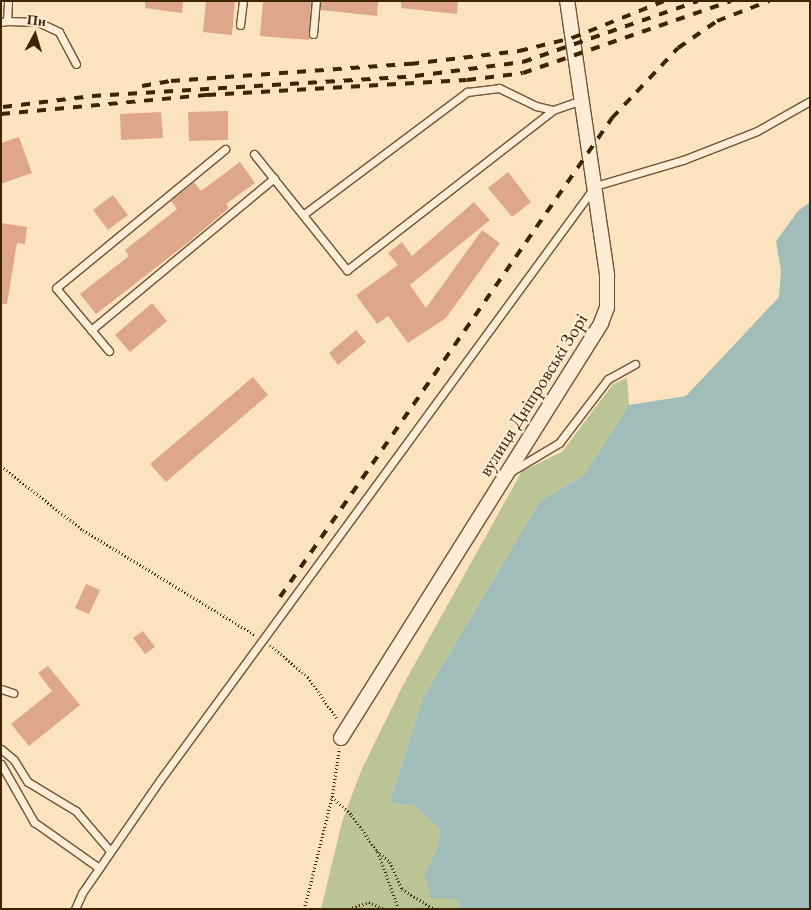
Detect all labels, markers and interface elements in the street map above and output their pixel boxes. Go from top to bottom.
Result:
north arrow [10,10,60,60]
text: Пн [26,10,47,30]
street label: вулиця Дніпровські Зорі [474,309,592,481]

